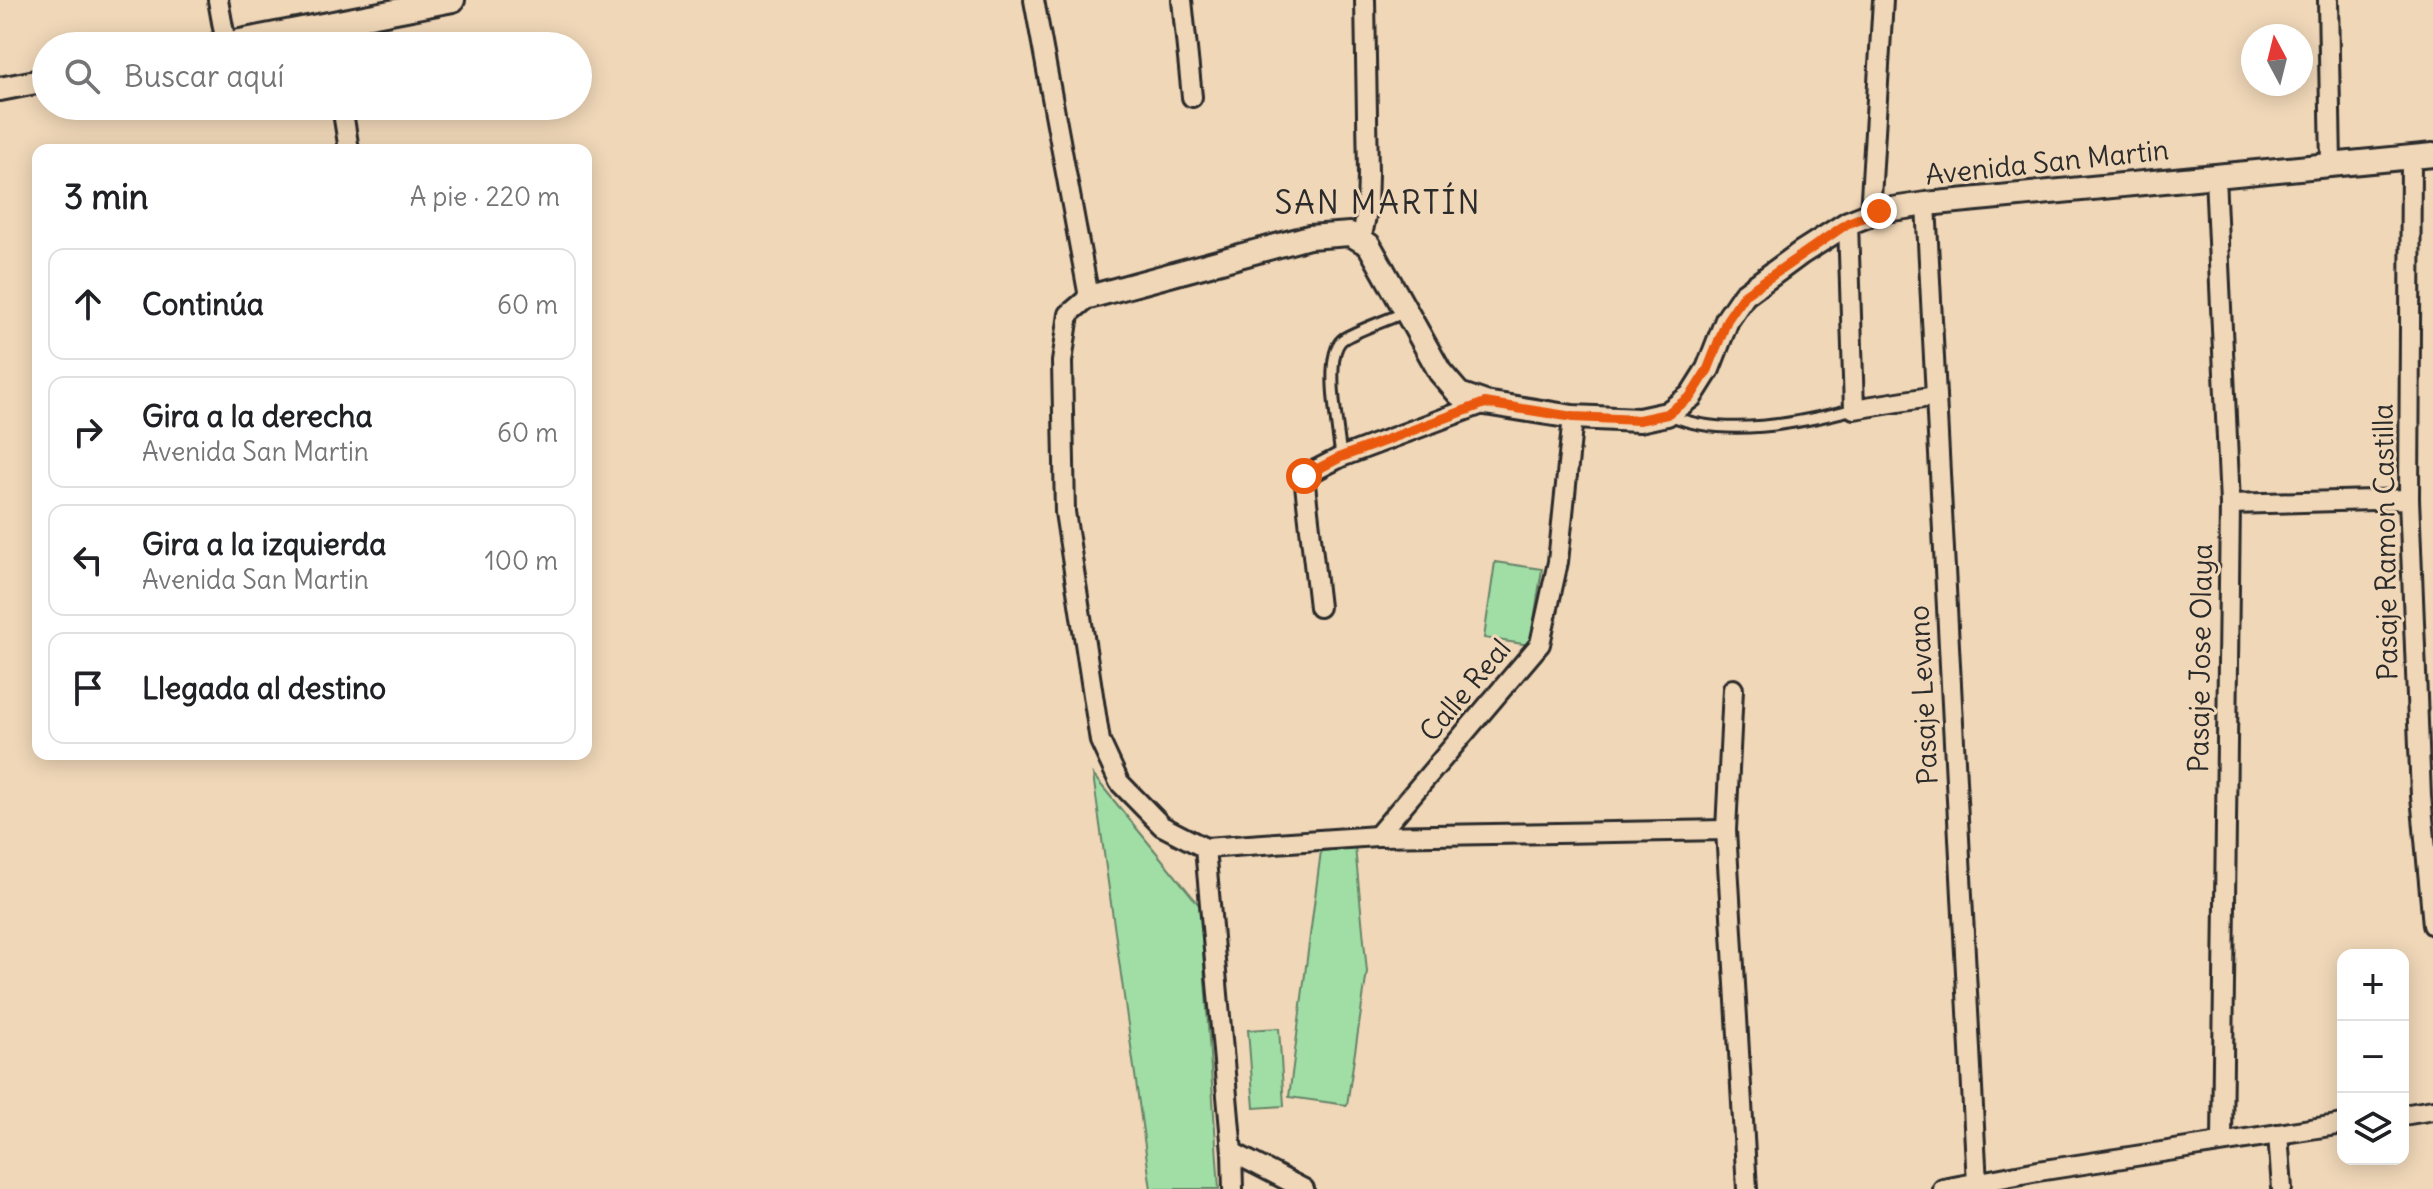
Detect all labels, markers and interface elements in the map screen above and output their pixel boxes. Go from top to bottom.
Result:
north arrow [2241,24,2313,96]
search box [32,32,592,120]
icon: search [60,54,104,98]
text: Buscar aquí [124,57,284,95]
street label: Avenida San Martin [1924,131,2170,193]
text: 3 min [64,175,149,218]
text: A pie · 220 m [410,180,560,213]
district label: SAN MARTÍN [1274,182,1482,223]
route end [1861,193,1897,229]
icon: ahead [66,282,110,326]
text: Continúa [142,285,264,323]
text: 60 m [497,288,558,321]
text: Gira a la derecha [142,397,373,435]
street label: Pasaje Ramon Castilla [2365,403,2405,681]
icon: right [66,410,110,454]
text: 60 m [497,416,558,449]
text: Avenida San Martin [142,435,369,468]
route start [1286,458,1322,494]
text: Gira a la izquierda [142,525,386,563]
icon: left [66,538,110,582]
street label: Pasaje Jose Olaya [2180,543,2220,773]
text: 100 m [484,544,558,577]
text: Avenida San Martin [142,563,369,596]
street label: Pasaje Levano [1900,604,1946,786]
street label: Calle Real [1412,631,1518,749]
icon: arrive [66,666,110,710]
text: Llegada al destino [142,669,386,707]
map controls [2337,949,2409,1165]
button: + [2337,949,2409,1021]
button: − [2337,1021,2409,1093]
button: layers [2337,1093,2409,1165]

